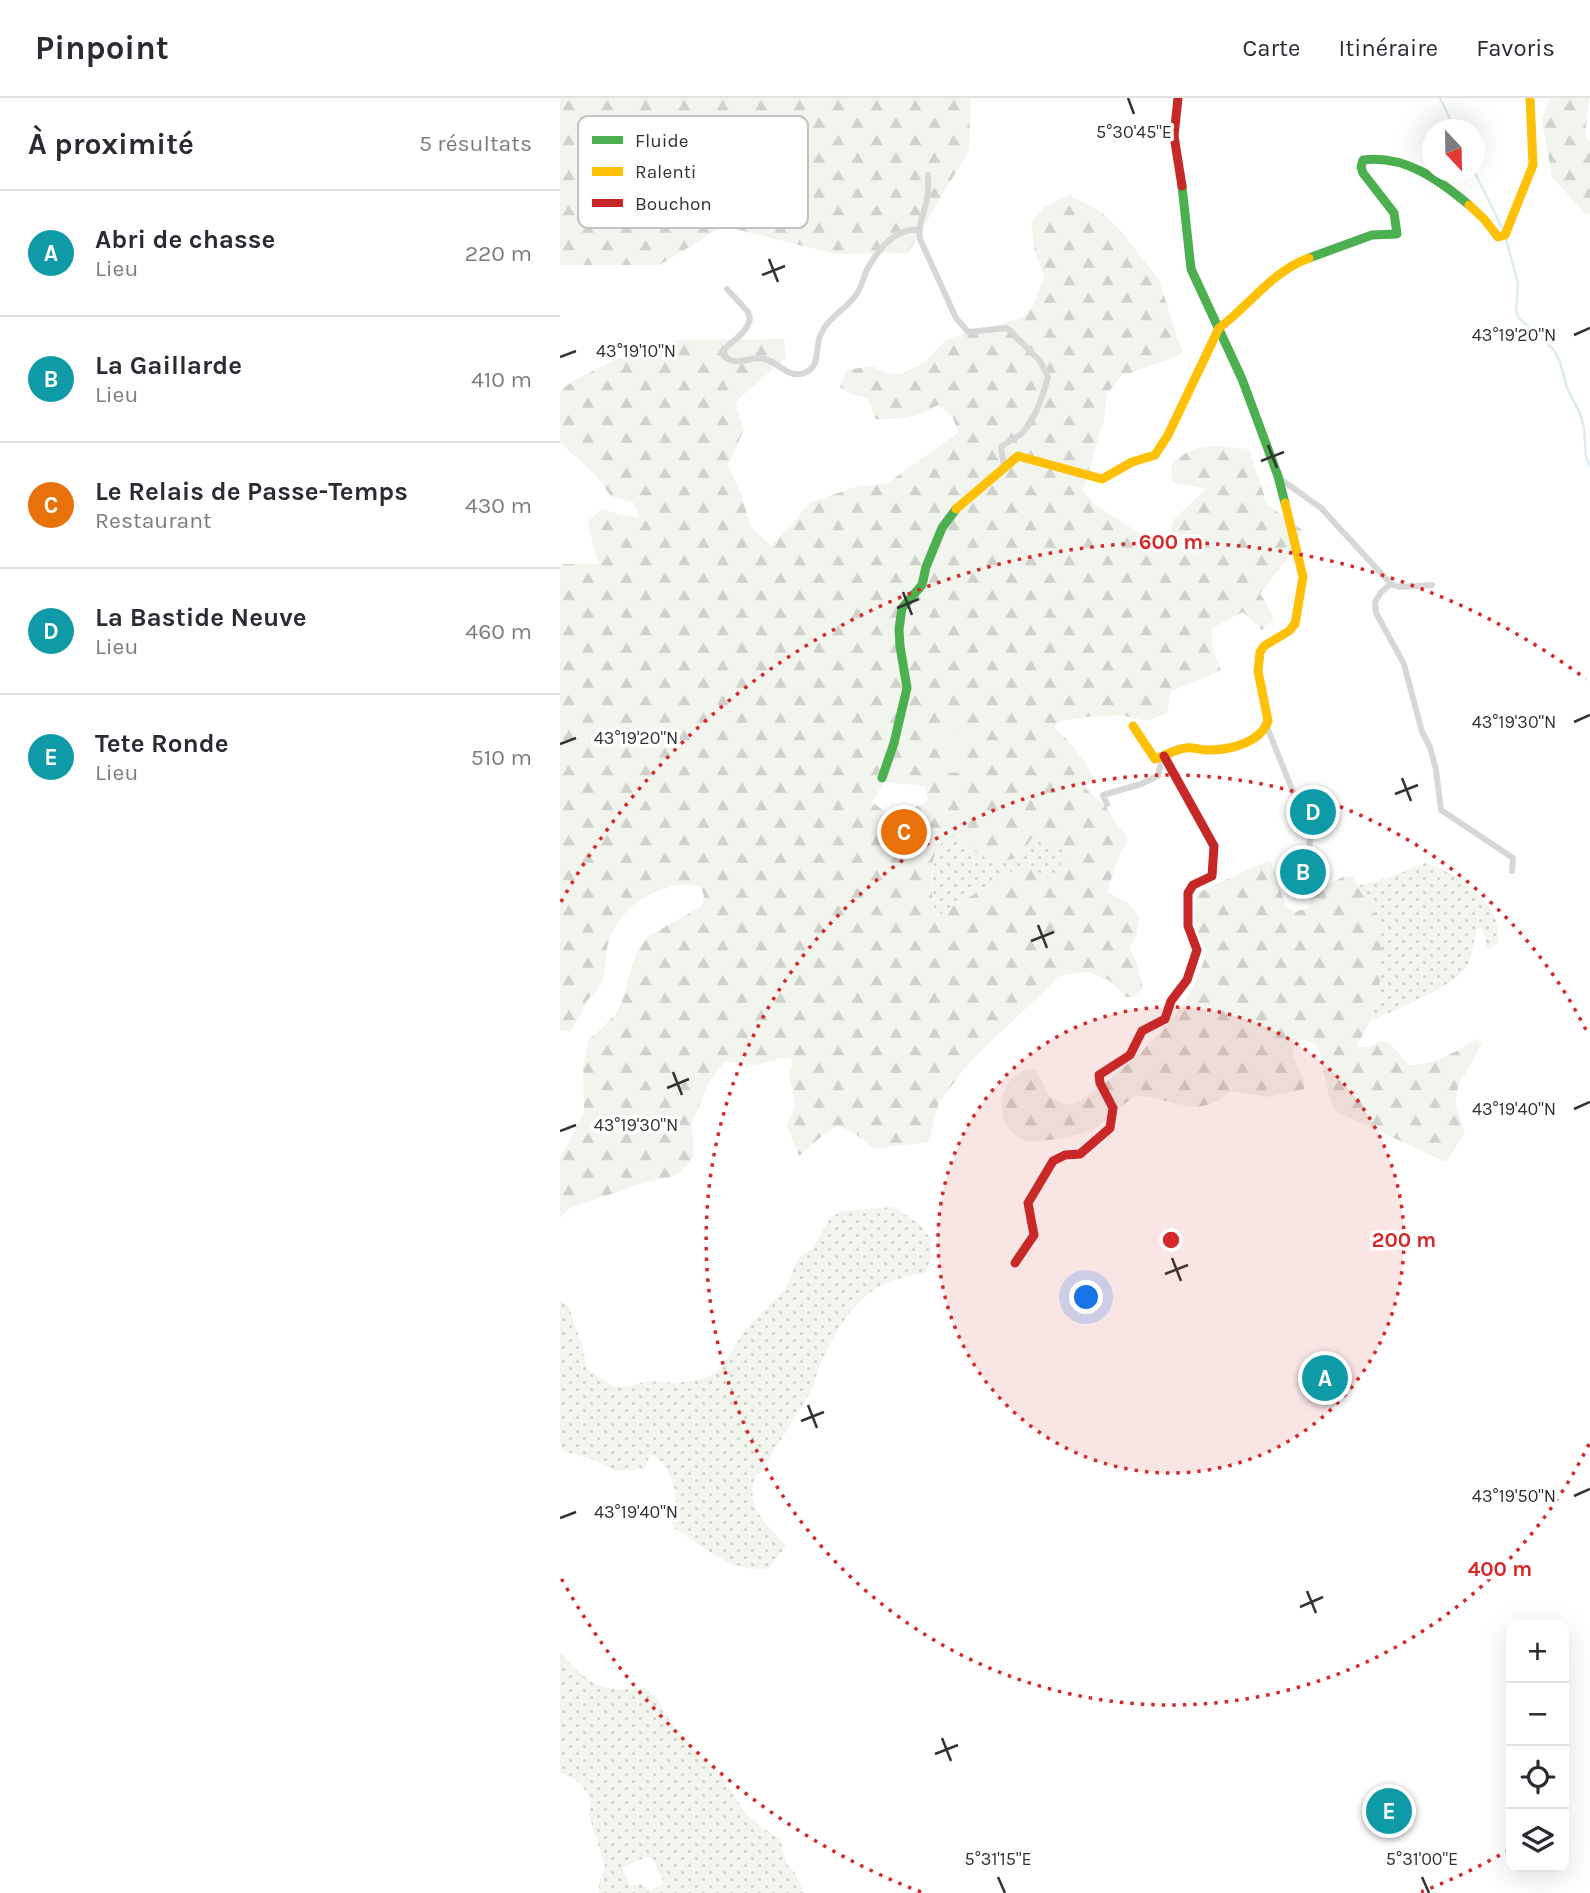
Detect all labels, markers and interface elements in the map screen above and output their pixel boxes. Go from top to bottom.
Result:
text: Pinpoint [35,29,169,67]
text: Carte [1242,34,1300,62]
text: Itinéraire [1338,34,1438,62]
text: Favoris [1476,34,1555,62]
legend [578,116,808,228]
north arrow [1422,119,1485,182]
text: 5°30'45"E [1096,121,1172,143]
text: À proximité [28,126,194,162]
text: 5 résultats [419,130,532,157]
text: Fluide [635,130,688,152]
text: Ralenti [635,161,696,183]
text: Bouchon [635,193,712,215]
text: Abri de chasse [95,224,275,255]
text: A [44,240,58,267]
text: 220 m [465,240,532,267]
text: Lieu [95,255,138,282]
text: 43°19'20"N [1472,324,1556,346]
text: 43°19'10"N [596,340,676,362]
text: La Gaillarde [95,350,242,381]
text: B [44,366,58,393]
text: 410 m [471,366,532,393]
text: Lieu [95,381,138,408]
text: Le Relais de Passe-Temps [95,476,408,507]
text: C [44,492,58,519]
text: 430 m [465,492,532,519]
text: Restaurant [95,507,212,534]
text: 600 m [1139,530,1203,554]
text: La Bastide Neuve [95,602,307,633]
text: D [43,618,59,645]
text: 460 m [465,618,532,645]
text: Lieu [95,633,138,660]
text: 43°19'30"N [1472,711,1556,733]
text: 43°19'20"N [594,727,678,749]
text: Tete Ronde [95,728,228,759]
text: E [44,744,58,771]
text: 510 m [471,744,532,771]
text: Lieu [95,759,138,786]
pin: D [1290,786,1336,838]
pin: C [881,806,927,858]
pin: B [1280,846,1326,898]
text: 43°19'40"N [1472,1098,1556,1120]
text: 43°19'30"N [594,1114,678,1136]
centre of rings [1159,1228,1183,1252]
text: 200 m [1372,1228,1436,1252]
your location [1069,1280,1103,1314]
pin: A [1302,1352,1348,1404]
text: 43°19'50"N [1472,1485,1556,1507]
text: 43°19'40"N [594,1501,678,1523]
text: 400 m [1468,1557,1532,1581]
map controls [1506,1620,1569,1872]
button: + [1506,1620,1569,1683]
button: − [1506,1683,1569,1746]
button: locate [1506,1746,1569,1809]
pin: E [1366,1785,1412,1837]
button: layers [1506,1809,1569,1872]
text: 5°31'15"E [964,1848,1032,1870]
text: 5°31'00"E [1386,1848,1458,1870]

